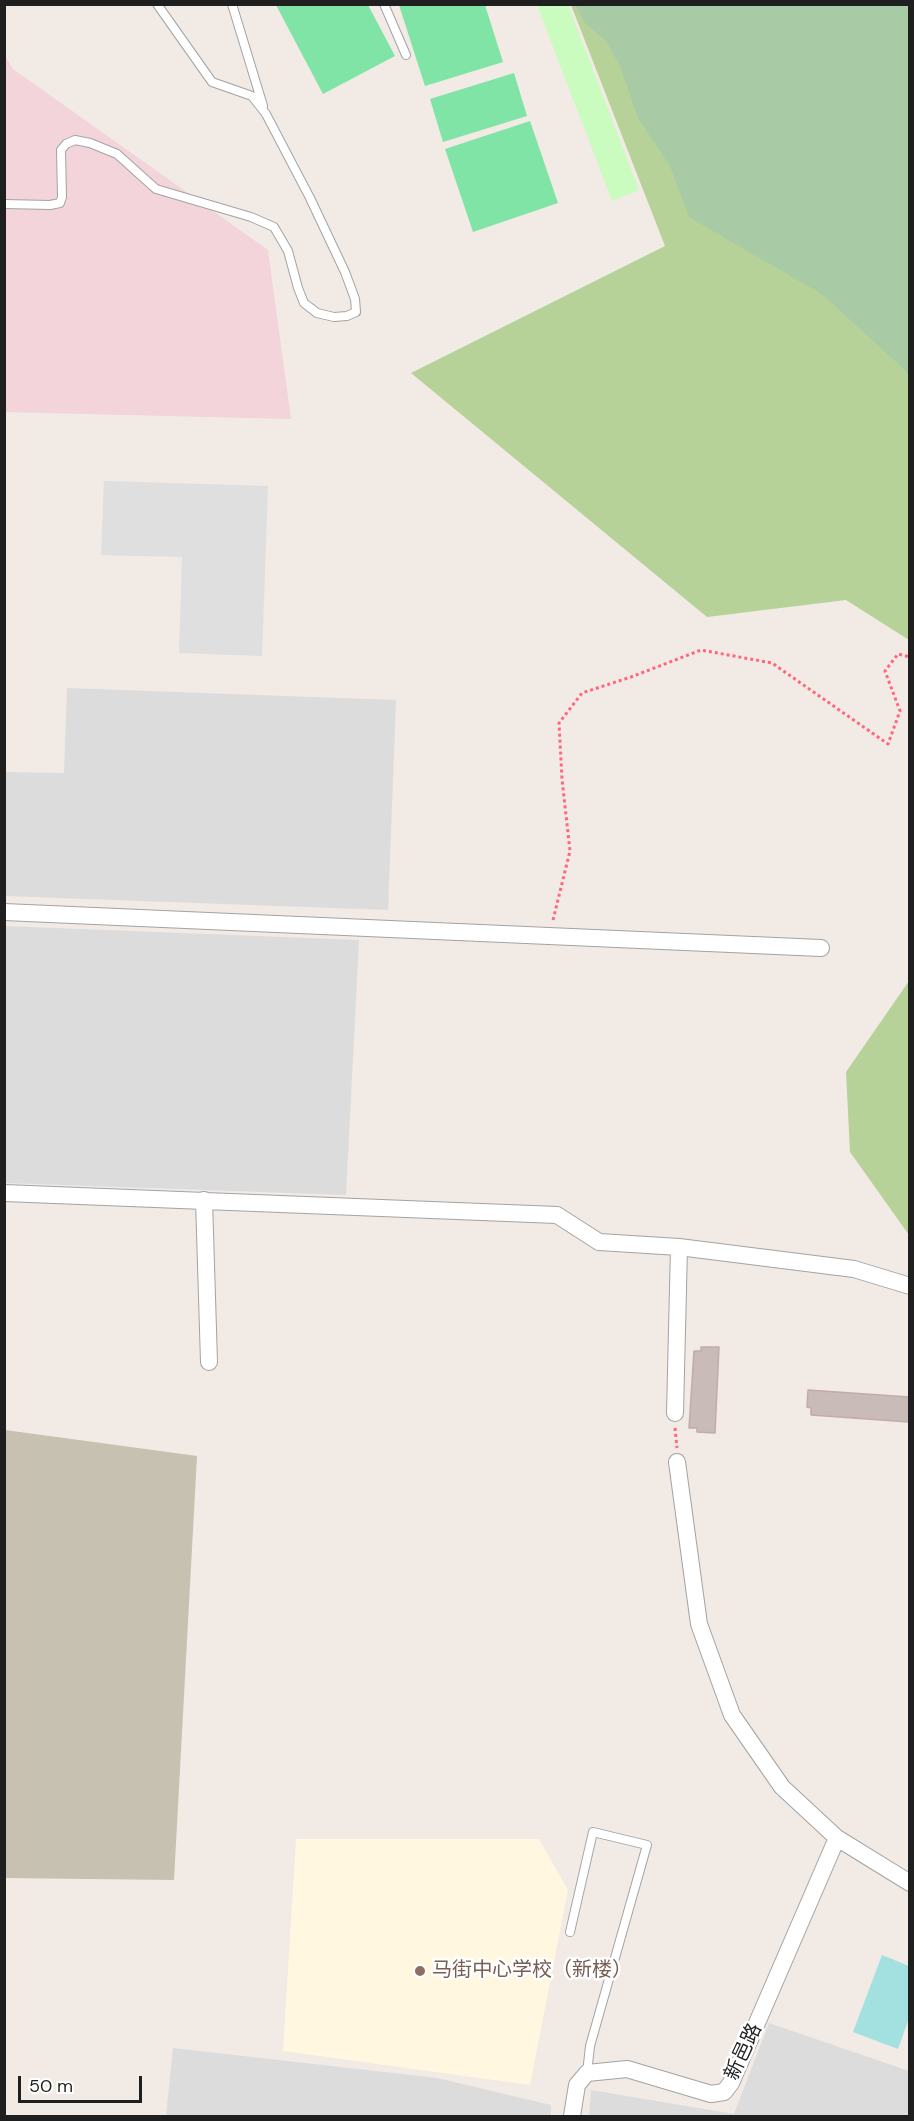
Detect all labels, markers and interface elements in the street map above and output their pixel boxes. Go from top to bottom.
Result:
place label: 马街中心学校（新楼） [432,1959,632,1983]
marker: 马街中心学校（新楼） [413,1964,427,1978]
street label: 新邑路 [720,2020,768,2084]
scale bar [21,2064,146,2102]
text: 50 m [29,2074,73,2098]

